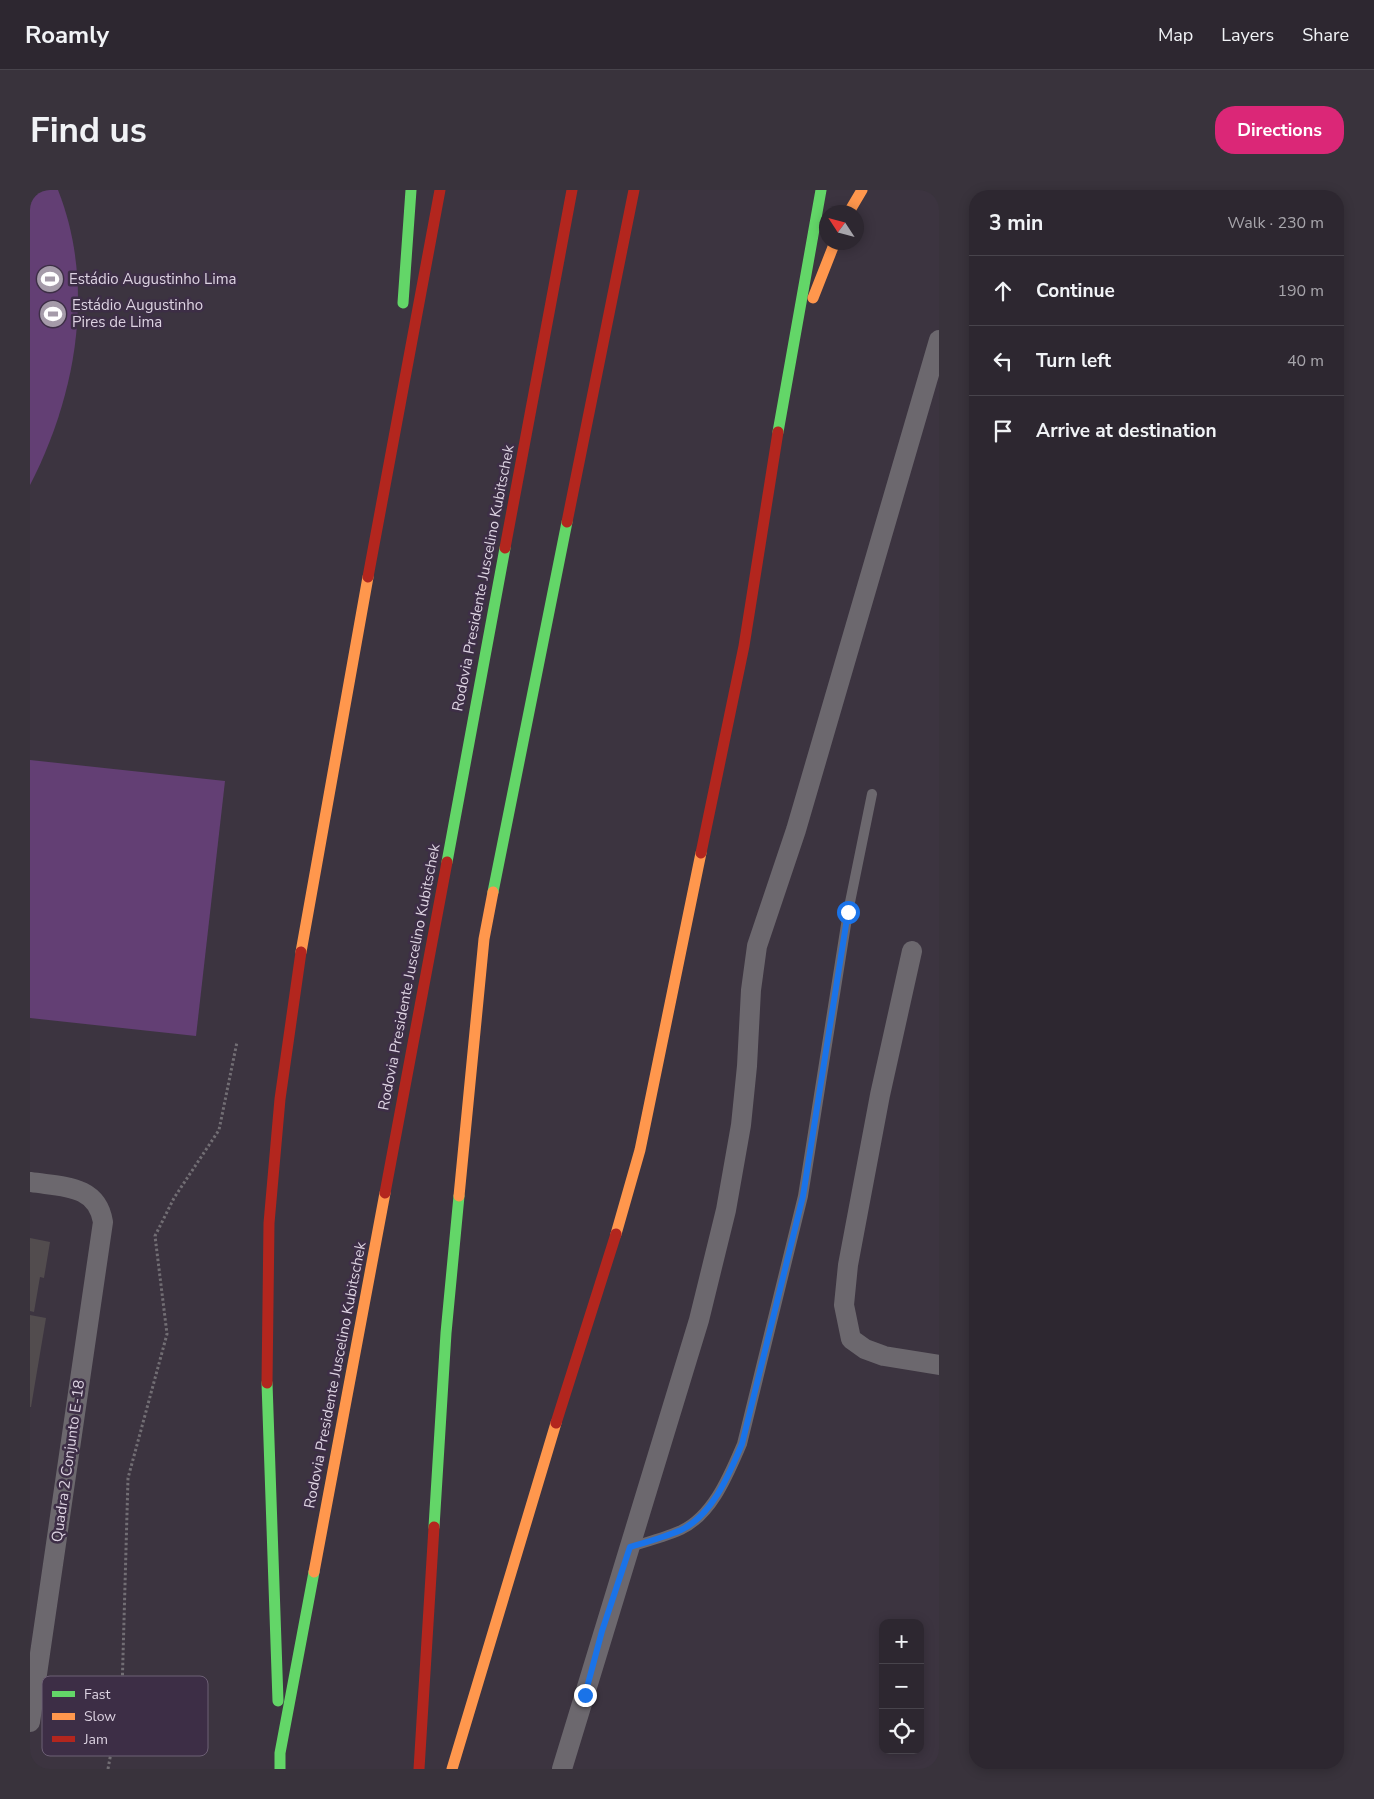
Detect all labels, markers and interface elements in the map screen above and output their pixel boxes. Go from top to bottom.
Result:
text: Roamly [25,19,109,51]
text: Map [1158,23,1193,47]
text: Layers [1221,23,1274,47]
text: Share [1302,23,1349,47]
button: Directions [1215,106,1344,154]
text: Find us [30,107,147,154]
north arrow [819,205,864,250]
text: 3 min [989,209,1043,237]
text: Walk · 230 m [1228,212,1324,234]
sports icon: Estádio Augustinho Lima [35,264,65,294]
place label: Estádio Augustinho Lima [69,269,236,289]
icon: ahead [989,277,1017,305]
text: Continue [1036,278,1115,304]
text: 190 m [1277,280,1324,302]
place label: Estádio Augustinho Pires de Lima [72,295,203,332]
sports icon: Estádio Augustinho Pires de Lima [38,299,68,329]
icon: left [989,347,1017,375]
text: Turn left [1036,348,1111,374]
text: 40 m [1287,350,1324,372]
icon: arrive [989,417,1017,445]
text: Arrive at destination [1036,418,1217,444]
street label: Rodovia Presidente Juscelino Kubitschek [447,443,519,713]
street label: Rodovia Presidente Juscelino Kubitschek [373,842,445,1112]
route start [837,901,860,924]
street label: Rodovia Presidente Juscelino Kubitschek [299,1240,371,1510]
street label: Quadra 2 Conjunto E-18 [47,1378,89,1544]
map controls [879,1619,924,1754]
button: + [879,1619,924,1664]
button: − [879,1664,924,1709]
legend [42,1676,208,1756]
route end [574,1684,597,1707]
text: Fast [84,1685,110,1704]
text: Slow [84,1707,116,1726]
button: locate [879,1709,924,1754]
text: Jam [83,1730,108,1749]

